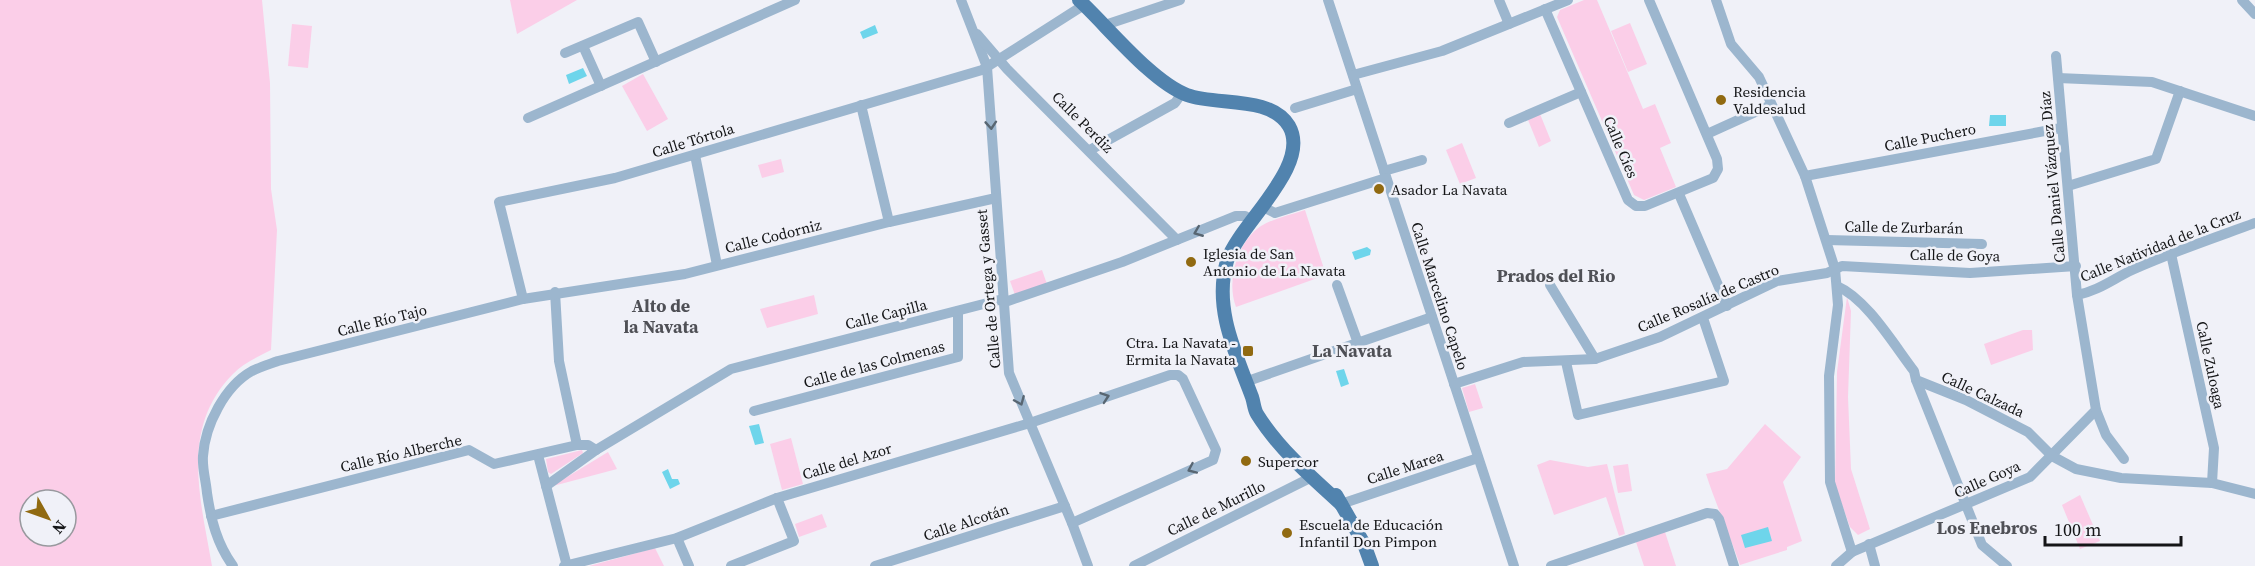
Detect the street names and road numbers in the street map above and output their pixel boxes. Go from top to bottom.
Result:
street label: Calle Perdiz [1048,87,1119,158]
street label: Calle Daniel Vázquez Díaz [2034,90,2070,264]
street label: Calle Cíes [1599,113,1643,181]
street label: Calle Tórtola [649,117,737,162]
street label: Calle Puchero [1882,118,1978,156]
street label: Calle Natividad de la Cruz [2077,203,2243,287]
street label: Calle de Ortega y Gasset [971,208,1005,370]
street label: Calle Codorniz [723,214,823,258]
street label: Calle de Zurbarán [1844,215,1964,239]
street label: Calle Marcelino Capelo [1406,219,1474,373]
street label: Calle de Goya [1910,244,2001,266]
street label: Calle Rosalía de Castro [1634,259,1782,337]
street label: Calle Capilla [843,294,929,334]
street label: Calle Río Tajo [335,299,429,341]
street label: Calle Zuloaga [2191,319,2231,411]
street label: Calle de las Colmenas [801,335,947,393]
street label: Calle Calzada [1938,366,2028,423]
street label: Calle Río Alberche [338,429,464,477]
street label: Calle del Azor [800,437,895,485]
street label: Calle Marea [1364,445,1446,489]
street label: Calle Goya [1950,455,2024,503]
street label: Calle de Murillo [1163,475,1269,541]
street label: Calle Alcotán [921,498,1011,546]

